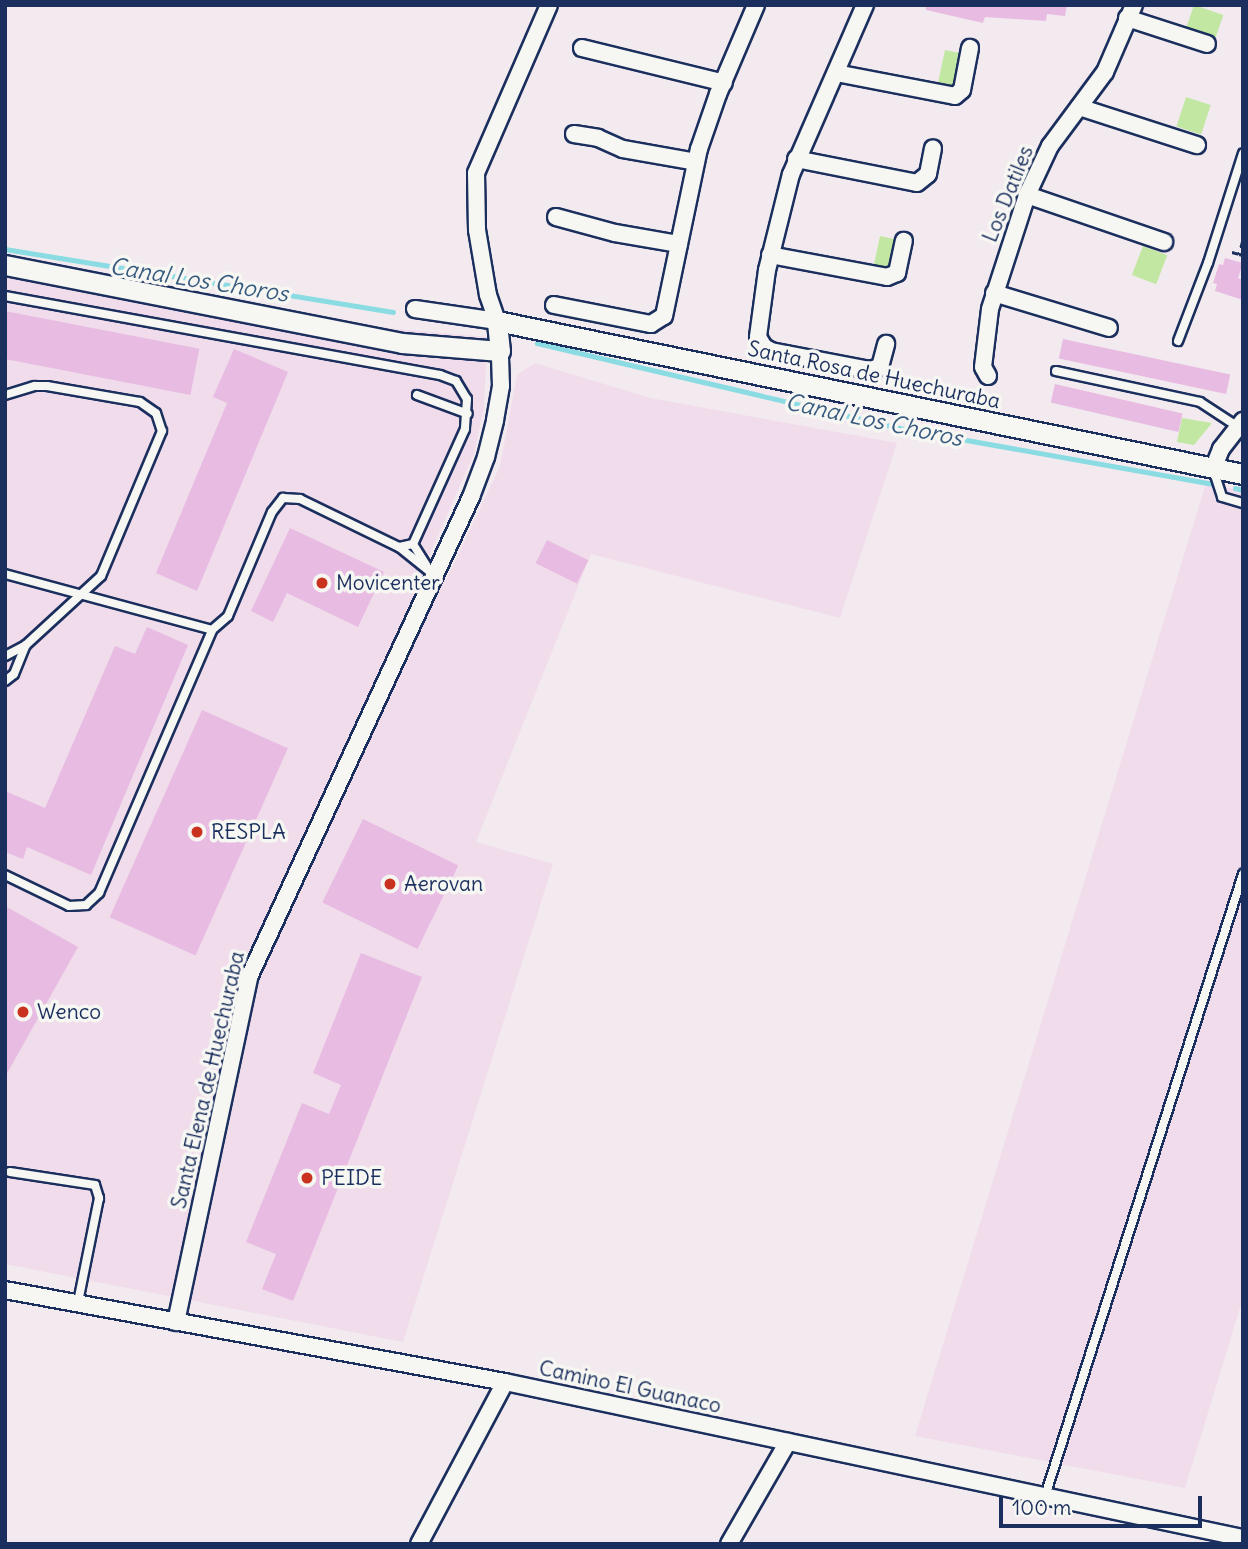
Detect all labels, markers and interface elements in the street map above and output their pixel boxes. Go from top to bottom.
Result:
street label: Los Datiles [977,142,1039,246]
water label: Canal Los Choros [108,252,290,308]
street label: Santa Rosa de Huechuraba [746,336,1002,414]
water label: Canal Los Choros [783,388,965,452]
place label: Movicenter [336,570,440,596]
marker: Movicenter [314,575,330,591]
place label: RESPLA [211,819,286,845]
marker: RESPLA [189,824,205,840]
place label: Aerovan [404,871,483,897]
marker: Aerovan [382,876,398,892]
street label: Santa Elena de Huechuraba [166,949,250,1211]
place label: Wenco [37,999,101,1025]
marker: Wenco [15,1004,31,1020]
place label: PEIDE [321,1165,382,1191]
marker: PEIDE [299,1170,315,1186]
street label: Camino El Guanaco [537,1355,723,1419]
scale bar [1003,1482,1206,1526]
text: 100 m [1012,1494,1071,1521]

